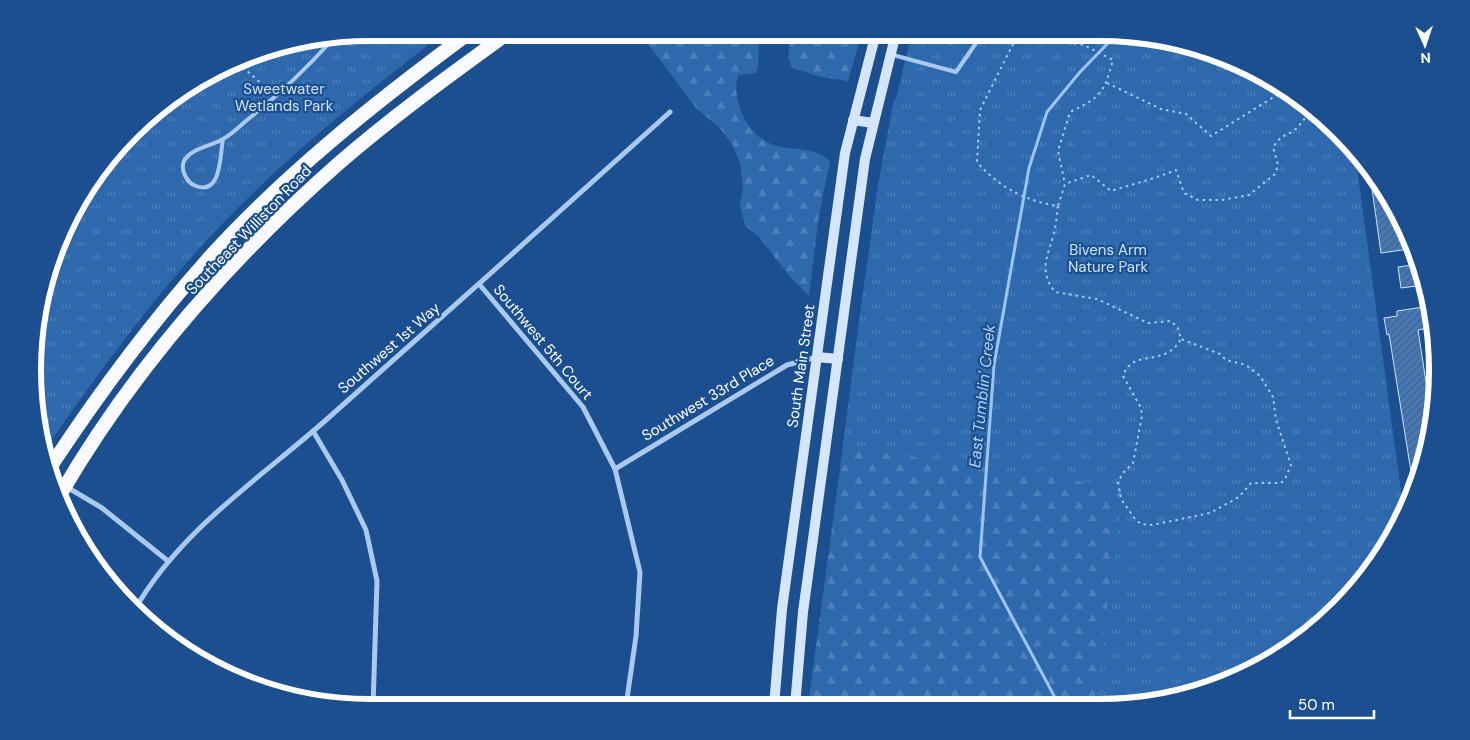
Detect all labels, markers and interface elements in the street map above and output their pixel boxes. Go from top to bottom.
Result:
north arrow [1400,20,1450,70]
text: N [1420,49,1431,67]
park label: Sweetwater Wetlands Park [235,79,334,116]
street label: Southeast Williston Road [182,161,316,299]
park label: Bivens Arm Nature Park [1068,240,1149,277]
street label: Southwest 5th Court [489,280,597,404]
street label: Southwest 1st Way [334,298,445,398]
street label: South Main Street [782,303,820,429]
water label: East Tumblin' Creek [964,322,1000,469]
street label: Southwest 33rd Place [638,351,778,445]
scale bar [1290,688,1374,720]
text: 50 m [1298,695,1335,715]

